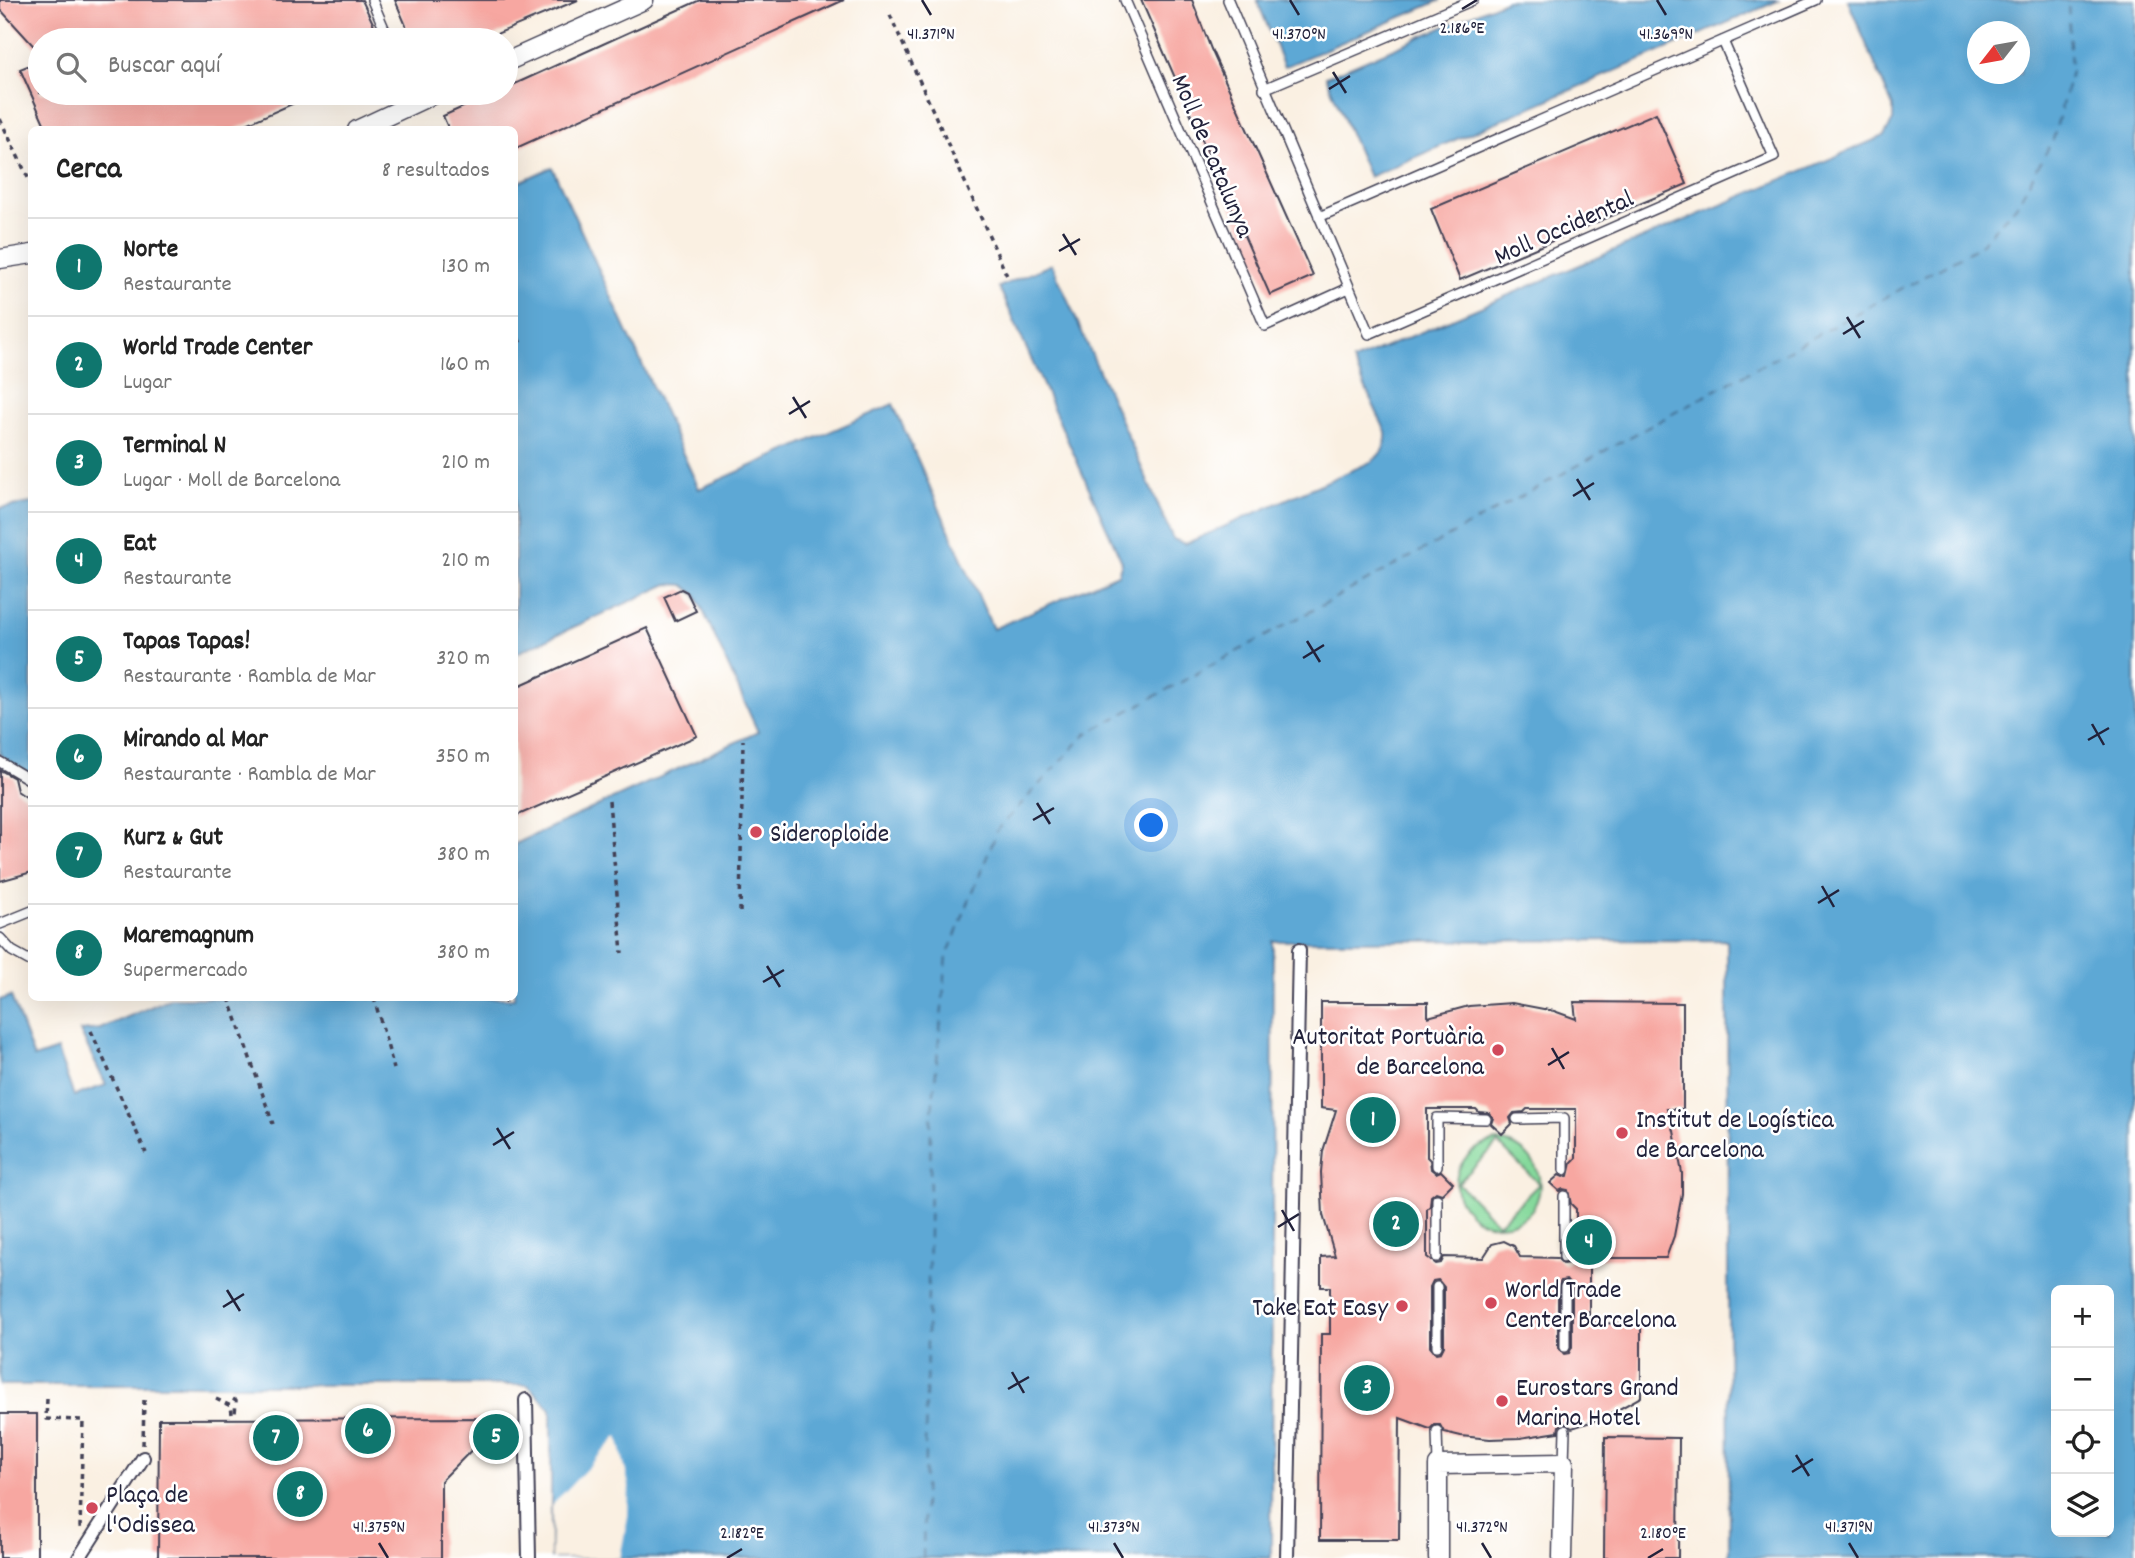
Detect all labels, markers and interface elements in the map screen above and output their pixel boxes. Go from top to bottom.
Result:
text: 2.186°E [1440,17,1484,42]
north arrow [1967,21,2030,84]
text: 41.371°N [907,23,955,48]
text: 41.370°N [1272,23,1326,48]
text: 41.369°N [1639,23,1693,48]
search box [28,28,518,105]
icon: search [52,48,90,86]
text: Buscar aquí [108,48,220,85]
street label: Moll de Catalunya [1160,69,1262,244]
text: Cerca [56,150,121,193]
text: 8 resultados [382,155,490,188]
street label: Moll Occidental [1489,182,1640,276]
text: Norte [123,232,178,269]
text: 1 [76,251,82,284]
text: 130 m [441,251,490,284]
text: Restaurante [123,269,232,302]
text: World Trade Center [123,330,312,367]
text: 2 [74,349,84,382]
text: 160 m [440,349,490,382]
text: Lugar [123,367,172,400]
text: Terminal N [123,428,226,465]
text: 3 [74,447,84,480]
text: 210 m [441,447,490,480]
text: Lugar · Moll de Barcelona [123,465,340,498]
text: Eat [123,526,157,563]
text: 4 [74,545,84,578]
text: 210 m [441,545,490,578]
text: Restaurante [123,563,232,596]
text: Tapas Tapas! [123,624,250,661]
text: 5 [74,643,84,676]
text: 320 m [436,643,490,676]
text: Restaurante · Rambla de Mar [123,661,376,694]
text: Mirando al Mar [123,722,268,759]
text: 6 [73,741,85,774]
text: 350 m [436,741,490,774]
text: Restaurante · Rambla de Mar [123,759,376,792]
your location [1134,808,1168,842]
place label: Sideroploide [770,817,889,854]
text: Kurz & Gut [123,820,223,857]
marker: Sideroploide [748,824,764,840]
text: 7 [75,839,83,872]
text: 380 m [437,839,490,872]
text: Restaurante [123,857,232,890]
text: Maremagnum [123,918,254,955]
text: 8 [74,937,84,970]
text: 380 m [437,937,490,970]
text: Supermercado [123,955,248,988]
place label: Autoritat Portuària de Barcelona [1292,1020,1485,1087]
marker: Autoritat Portuària de Barcelona [1490,1042,1506,1058]
pin: 1 [1350,1094,1396,1146]
place label: Institut de Logística de Barcelona [1636,1103,1834,1170]
marker: Institut de Logística de Barcelona [1614,1125,1630,1141]
pin: 2 [1373,1198,1419,1250]
pin: 4 [1566,1216,1612,1268]
place label: World Trade Center Barcelona [1505,1273,1677,1340]
map controls [2051,1285,2114,1537]
button: + [2051,1285,2114,1348]
place label: Take Eat Easy [1252,1291,1388,1328]
marker: World Trade Center Barcelona [1483,1295,1499,1311]
marker: Take Eat Easy [1394,1298,1410,1314]
button: − [2051,1348,2114,1411]
pin: 3 [1344,1362,1390,1414]
place label: Eurostars Grand Marina Hotel [1516,1371,1679,1438]
marker: Eurostars Grand Marina Hotel [1494,1393,1510,1409]
pin: 6 [345,1405,391,1457]
pin: 5 [473,1411,519,1463]
button: locate [2051,1411,2114,1474]
pin: 7 [253,1412,299,1464]
pin: 8 [277,1468,323,1520]
button: layers [2051,1474,2114,1537]
place label: Plaça de l'Odissea [106,1478,196,1545]
marker: Plaça de l'Odissea [84,1500,100,1516]
text: 41.375°N [353,1516,405,1541]
text: 41.373°N [1088,1516,1140,1541]
text: 41.372°N [1456,1516,1508,1541]
text: 41.371°N [1825,1516,1873,1541]
text: 2.182°E [720,1522,764,1547]
text: 2.180°E [1640,1522,1686,1547]

